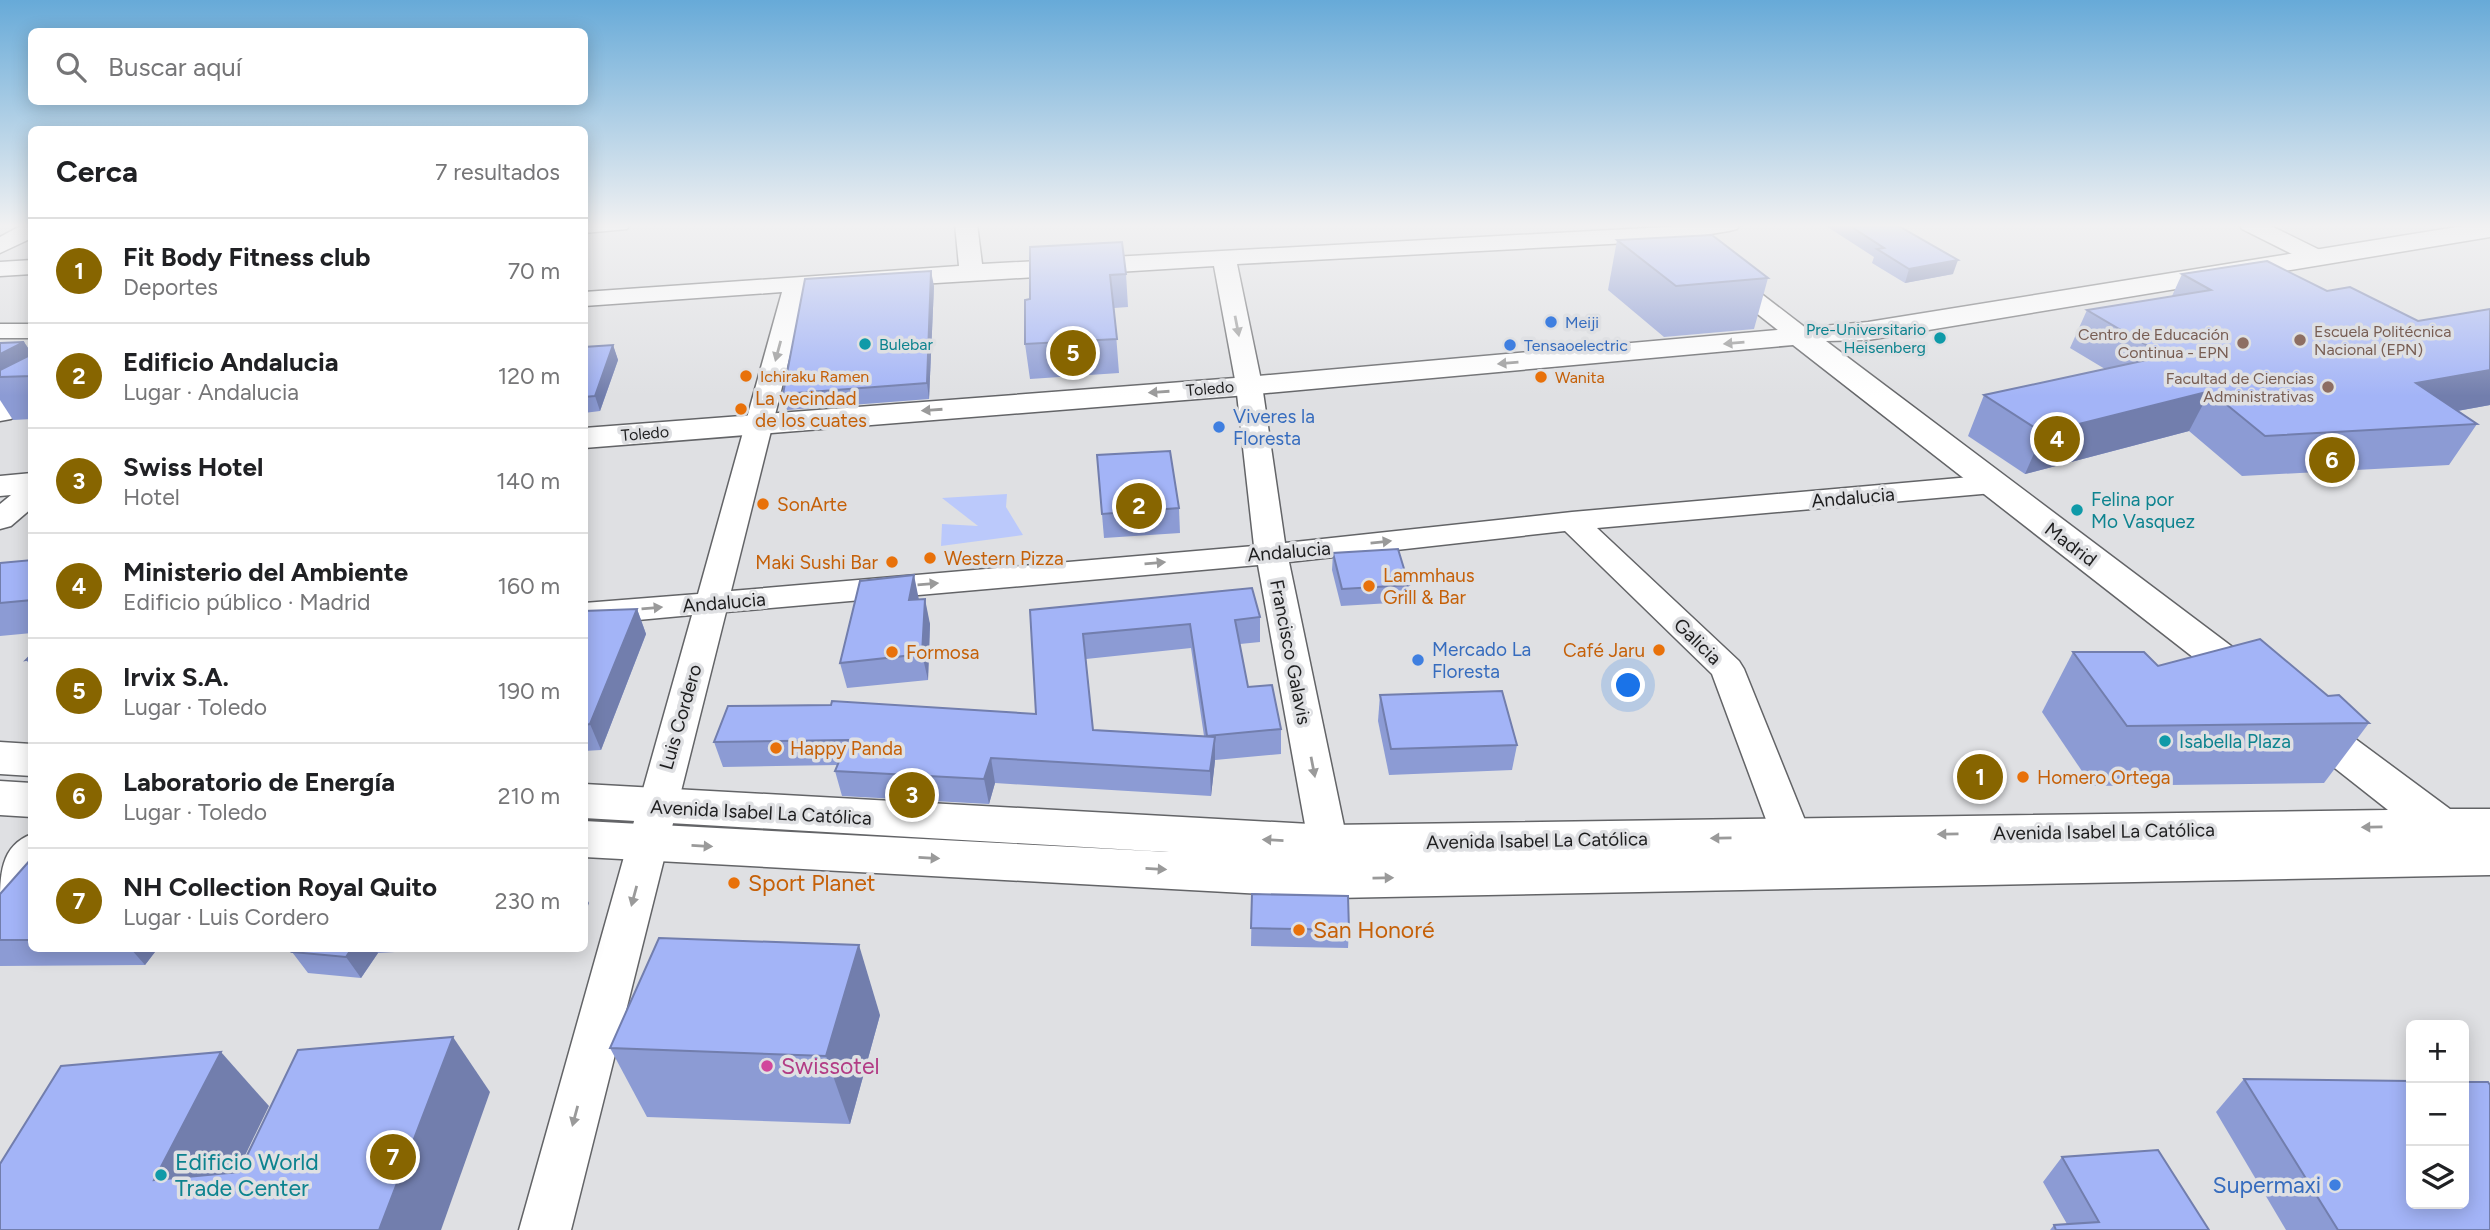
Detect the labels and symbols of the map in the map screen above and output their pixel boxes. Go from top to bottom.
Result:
place label: Meiji [1565,313,1599,332]
marker: Meiji [1543,314,1559,330]
one-way arrow [1232,315,1243,337]
place label: Pre-Universitario Heisenberg [1806,320,1926,357]
place label: Escuela Politécnica Nacional (EPN) [2314,322,2451,359]
place label: Centro de Educación Continua - EPN [2078,325,2229,362]
pin: 5 [1050,327,1096,379]
marker: Pre-Universitario Heisenberg [1932,330,1948,346]
marker: Escuela Politécnica Nacional (EPN) [2292,332,2308,348]
place label: Bulebar [879,335,933,354]
marker: Centro de Educación Continua - EPN [2235,335,2251,351]
marker: Bulebar [857,336,873,352]
place label: Tensaoelectric [1524,336,1628,355]
marker: Tensaoelectric [1502,337,1518,353]
one-way arrow [1723,338,1745,349]
one-way arrow [772,340,783,362]
one-way arrow [1497,357,1519,368]
place label: Ichiraku Ramen [760,367,869,386]
marker: Ichiraku Ramen [738,368,754,384]
place label: Wanita [1555,368,1605,387]
marker: Wanita [1533,369,1549,385]
place label: Facultad de Ciencias Administrativas [2166,369,2314,406]
street label: Toledo [1185,377,1235,400]
marker: Facultad de Ciencias Administrativas [2320,379,2336,395]
place label: La vecindad de los cuates [755,387,867,432]
one-way arrow [1148,387,1170,398]
marker: La vecindad de los cuates [733,401,749,417]
one-way arrow [921,405,943,416]
place label: Viveres la Floresta [1233,405,1315,450]
pin: 4 [2034,413,2080,465]
marker: Viveres la Floresta [1211,419,1227,435]
street label: Toledo [620,422,670,445]
pin: 6 [2309,434,2355,486]
pin: 2 [1116,480,1162,532]
street label: Andalucia [1810,482,1896,513]
place label: Felina por Mo Vasquez [2091,488,2195,533]
place label: SonArte [777,493,847,516]
marker: SonArte [755,496,771,512]
marker: Felina por Mo Vasquez [2069,502,2085,518]
street label: Madrid [2040,517,2101,571]
street label: Andalucia [1246,536,1332,567]
one-way arrow [1370,537,1392,548]
place label: Western Pizza [944,547,1064,570]
marker: Western Pizza [922,550,938,566]
place label: Maki Sushi Bar [755,551,879,574]
marker: Maki Sushi Bar [884,554,900,570]
one-way arrow [1144,557,1166,568]
place label: Lammhaus Grill & Bar [1383,564,1475,609]
one-way arrow [917,578,939,589]
street label: Francisco Galavis [1265,578,1316,727]
marker: Lammhaus Grill & Bar [1361,578,1377,594]
street label: Andalucia [681,587,767,618]
one-way arrow [642,602,664,613]
street label: Galicia [1669,613,1726,669]
place label: Mercado La Floresta [1432,638,1531,683]
place label: Café Jaru [1563,639,1645,662]
place label: Formosa [906,641,979,664]
marker: Café Jaru [1651,642,1667,658]
marker: Formosa [884,644,900,660]
marker: Mercado La Floresta [1410,652,1426,668]
street label: Luis Cordero [654,662,706,772]
your location [1611,668,1645,702]
place label: Isabella Plaza [2179,730,2291,753]
marker: Isabella Plaza [2157,733,2173,749]
place label: Happy Panda [790,737,903,760]
marker: Happy Panda [768,740,784,756]
pin: 1 [1957,751,2003,803]
one-way arrow [1308,756,1319,778]
place label: Homero Ortega [2037,766,2171,789]
pin: 3 [889,769,935,821]
marker: Homero Ortega [2015,769,2031,785]
street label: Avenida Isabel La Católica [650,795,872,830]
street label: Avenida Isabel La Católica [1993,818,2215,845]
one-way arrow [2360,821,2382,833]
street label: Avenida Isabel La Católica [1426,827,1648,854]
one-way arrow [1937,828,1959,840]
one-way arrow [1709,832,1731,843]
one-way arrow [1262,835,1284,846]
one-way arrow [691,840,713,851]
one-way arrow [918,852,940,863]
one-way arrow [1145,864,1167,875]
place label: Sport Planet [748,869,875,897]
one-way arrow [1372,872,1394,884]
marker: Sport Planet [726,875,742,891]
one-way arrow [628,886,638,907]
place label: San Honoré [1313,916,1435,944]
marker: San Honoré [1291,922,1307,938]
place label: Swissotel [781,1052,880,1080]
marker: Swissotel [759,1058,775,1074]
one-way arrow [569,1105,580,1127]
pin: 7 [370,1131,416,1183]
place label: Edificio World Trade Center [175,1148,319,1202]
marker: Edificio World Trade Center [153,1167,169,1183]
place label: Supermaxi [2213,1171,2321,1199]
marker: Supermaxi [2327,1177,2343,1193]

